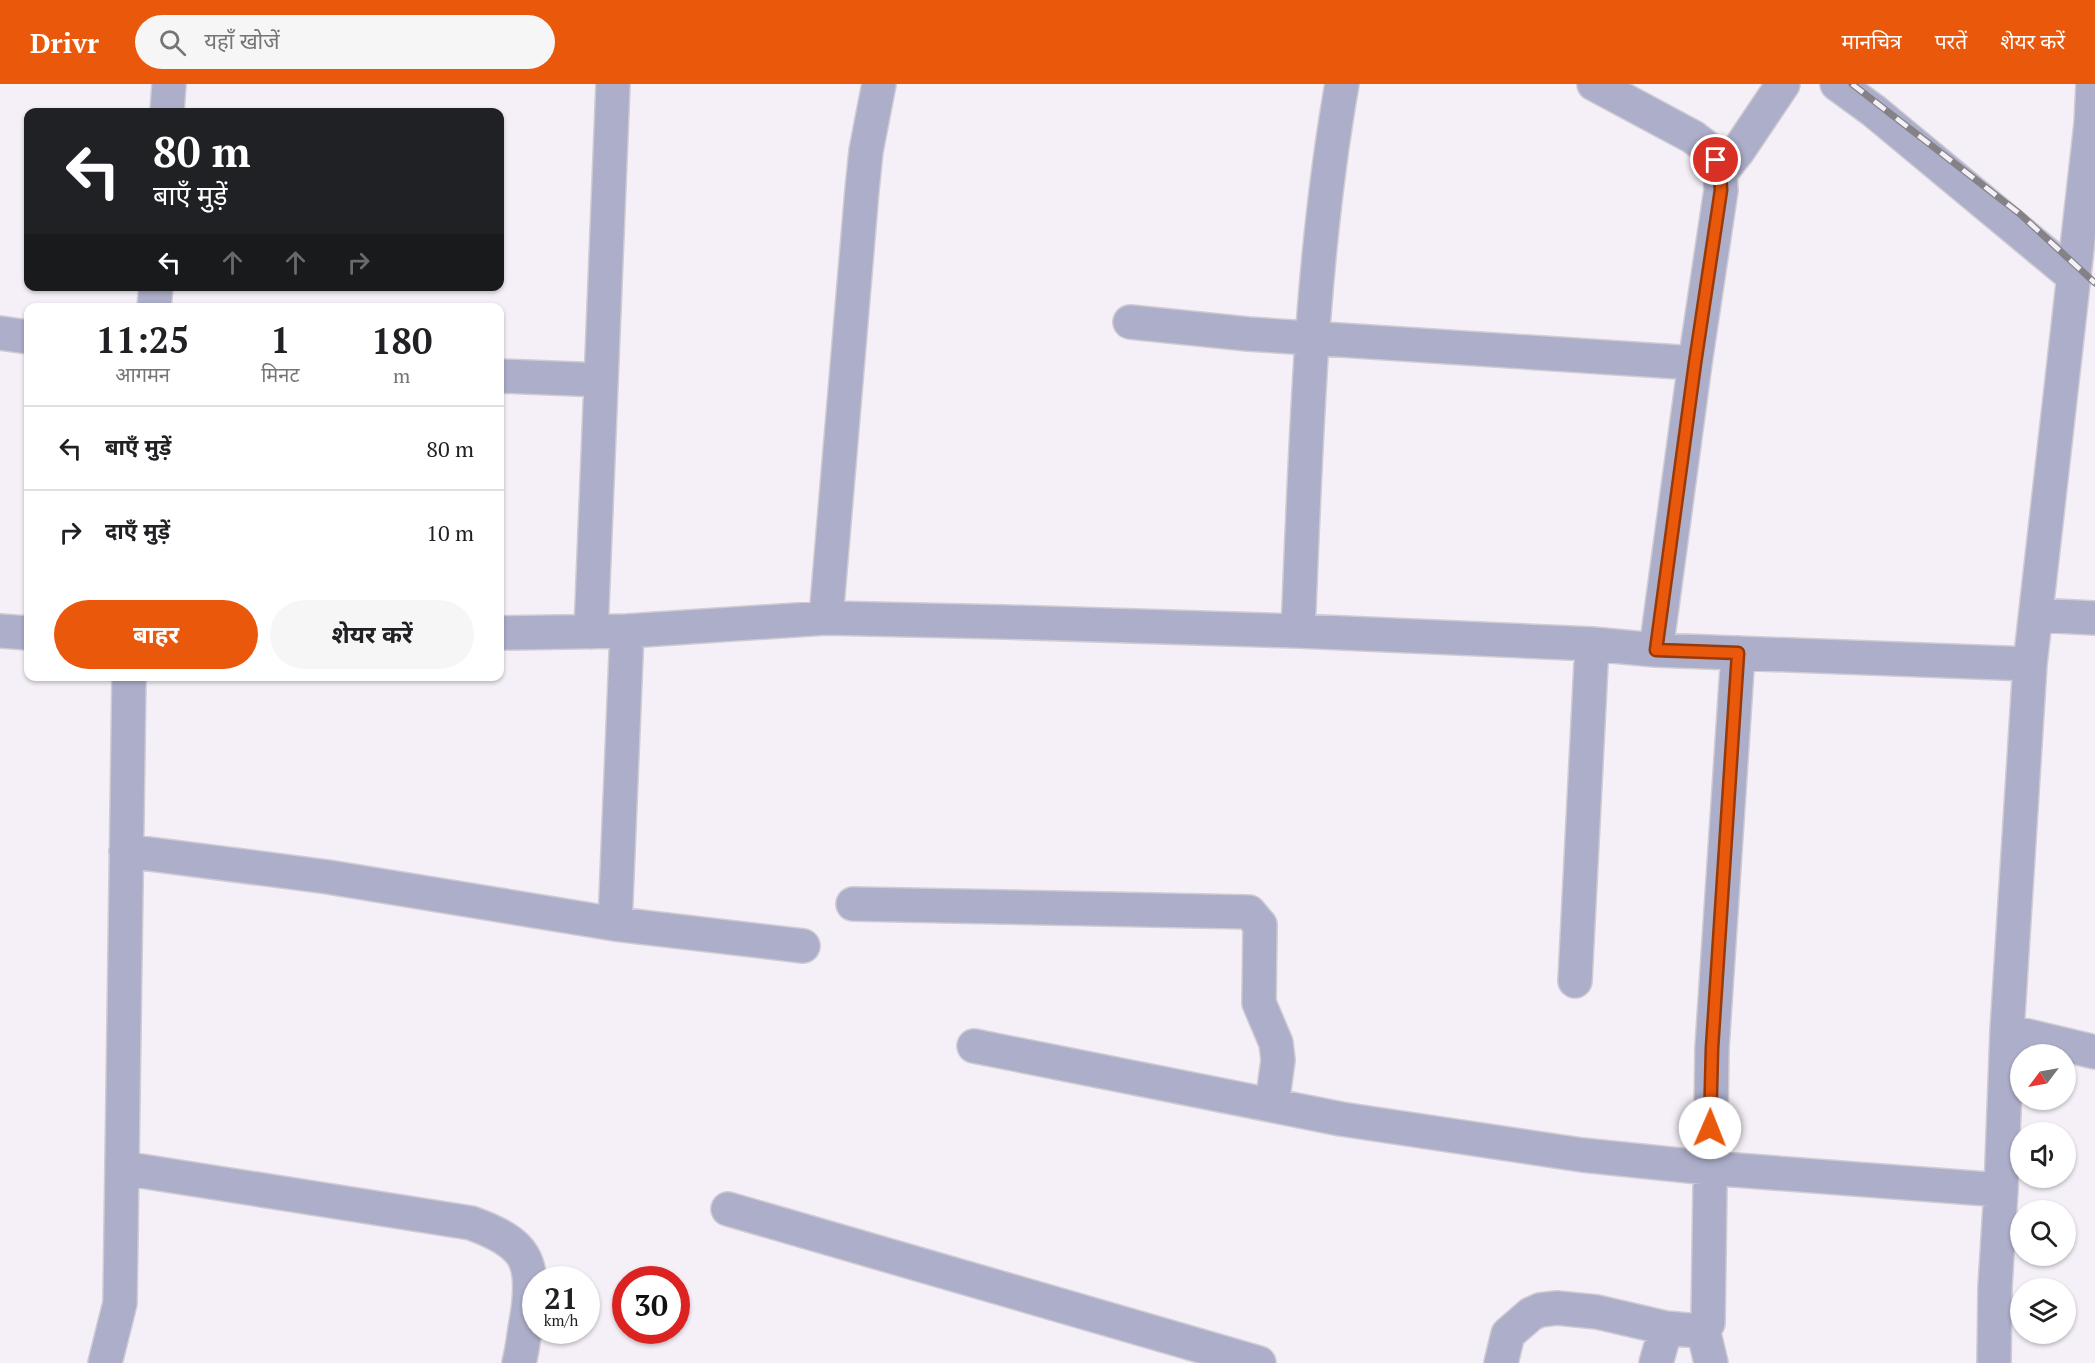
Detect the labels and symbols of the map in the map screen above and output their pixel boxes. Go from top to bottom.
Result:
pin [1690,134,1741,185]
north arrow [2010,1044,2076,1110]
position arrow [1678,1096,1742,1160]
speed limit sign: 30 [612,1266,690,1344]

